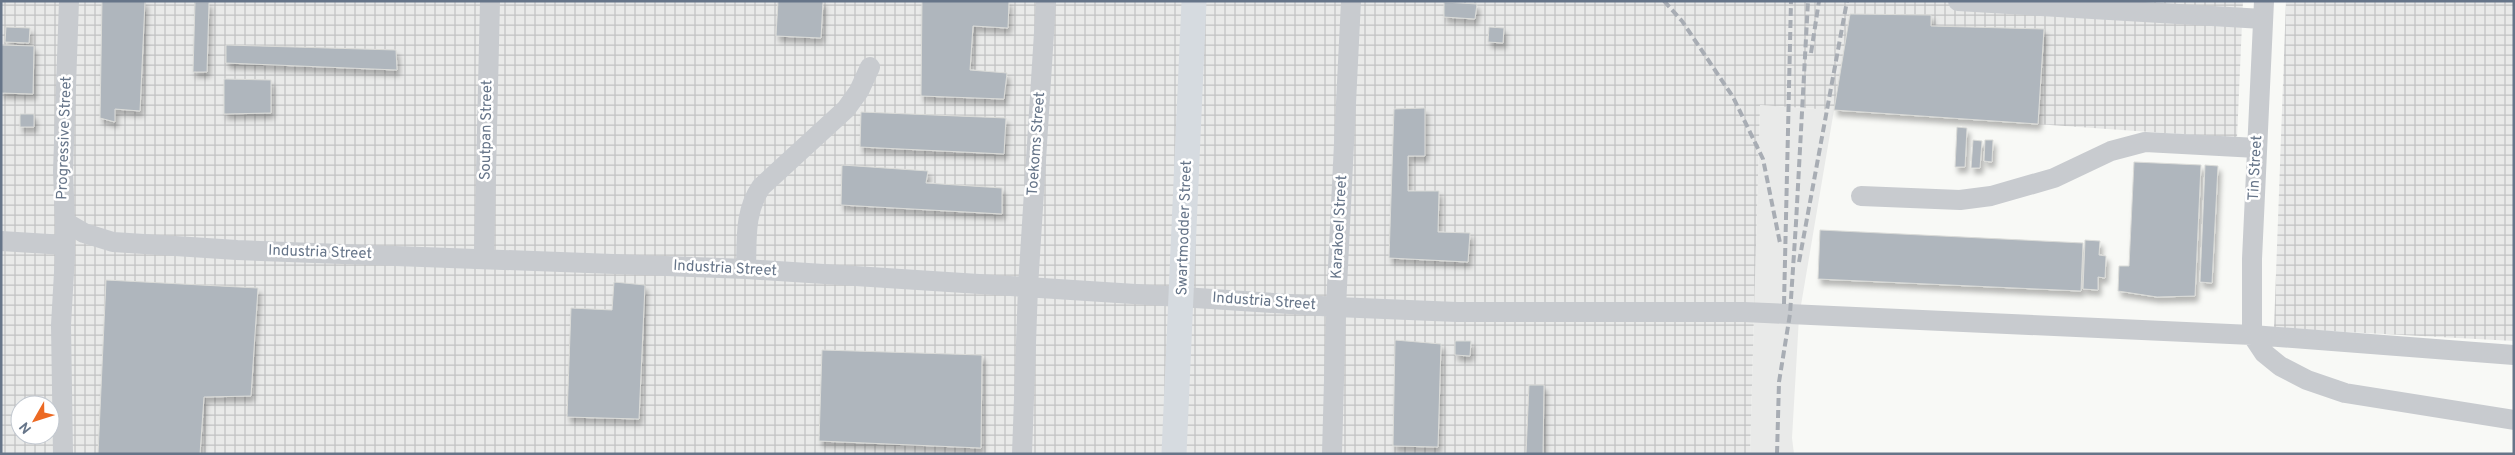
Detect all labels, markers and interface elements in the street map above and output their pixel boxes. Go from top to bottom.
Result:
street label: Progressive Street [53,76,77,200]
street label: Soutpan Street [477,80,497,180]
street label: Toekoms Street [1024,91,1050,197]
street label: Tin Street [2245,135,2267,201]
street label: Swartmodder Street [1173,160,1197,296]
street label: Karakoel Street [1328,175,1352,279]
street label: Industria Street [268,242,372,264]
street label: Industria Street [673,257,777,281]
street label: Industria Street [1211,289,1317,315]
north arrow [10,395,60,445]
text: N [16,418,36,436]

